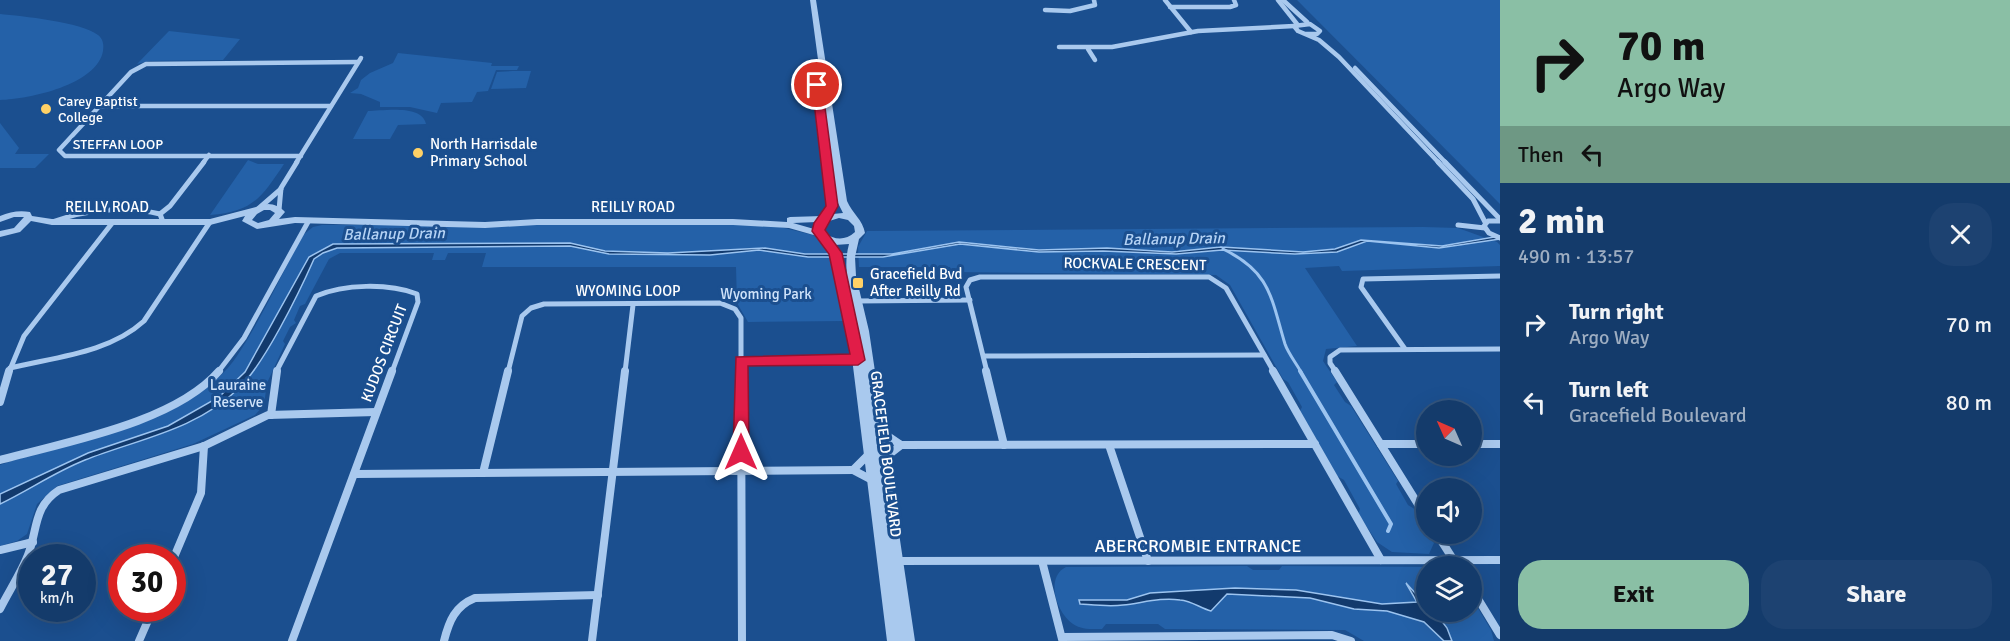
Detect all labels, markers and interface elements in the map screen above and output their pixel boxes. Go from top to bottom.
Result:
text: 70 m [1617,21,1706,72]
icon: right [1518,24,1596,102]
pin [791,59,842,110]
icon: arrive [800,68,833,101]
text: Argo Way [1617,72,1725,105]
place label: Carey Baptist College [58,93,138,126]
marker: Carey Baptist College [39,102,53,116]
place label: North Harrisdale Primary School [430,135,538,170]
street label: STEFFAN LOOP [73,136,163,153]
icon: left [1576,138,1609,171]
text: Then [1518,141,1564,168]
marker: North Harrisdale Primary School [411,146,425,160]
street label: REILLY ROAD [65,198,149,216]
street label: REILLY ROAD [591,198,675,216]
text: 2 min [1518,199,1605,244]
button: close [1929,203,1992,266]
water label: Ballanup Drain [343,223,446,245]
water label: Ballanup Drain [1123,228,1226,250]
text: 490 m · 13:57 [1518,244,1634,269]
street label: ROCKVALE CRESCENT [1063,254,1207,274]
place label: Gracefield Bvd After Reilly Rd [870,265,962,300]
marker: Gracefield Bvd After Reilly Rd [851,276,865,290]
street label: WYOMING LOOP [575,282,681,300]
park label: Wyoming Park [720,285,812,303]
text: Turn right [1569,298,1664,325]
street label: KUDOS CIRCUIT [357,301,411,404]
icon: right [1518,308,1551,341]
text: 70 m [1946,311,1992,338]
text: Argo Way [1569,325,1649,350]
street label: GRACEFIELD BOULEVARD [867,370,905,538]
park label: Lauraine Reserve [210,376,266,411]
text: Turn left [1569,376,1649,403]
icon: left [1518,386,1551,419]
text: 80 m [1946,389,1992,416]
north arrow [1416,400,1482,466]
map controls [1416,400,1482,622]
text: Gracefield Boulevard [1569,403,1747,428]
position arrow [709,420,773,484]
button: sound [1416,478,1482,544]
street label: ABERCROMBIE ENTRANCE [1094,535,1302,557]
speed limit sign: 30 [108,544,186,622]
button: layers [1416,556,1482,622]
text: 27 [41,557,73,594]
button: Exit [1518,560,1749,629]
button: Share [1761,560,1992,629]
text: km/h [40,589,74,607]

